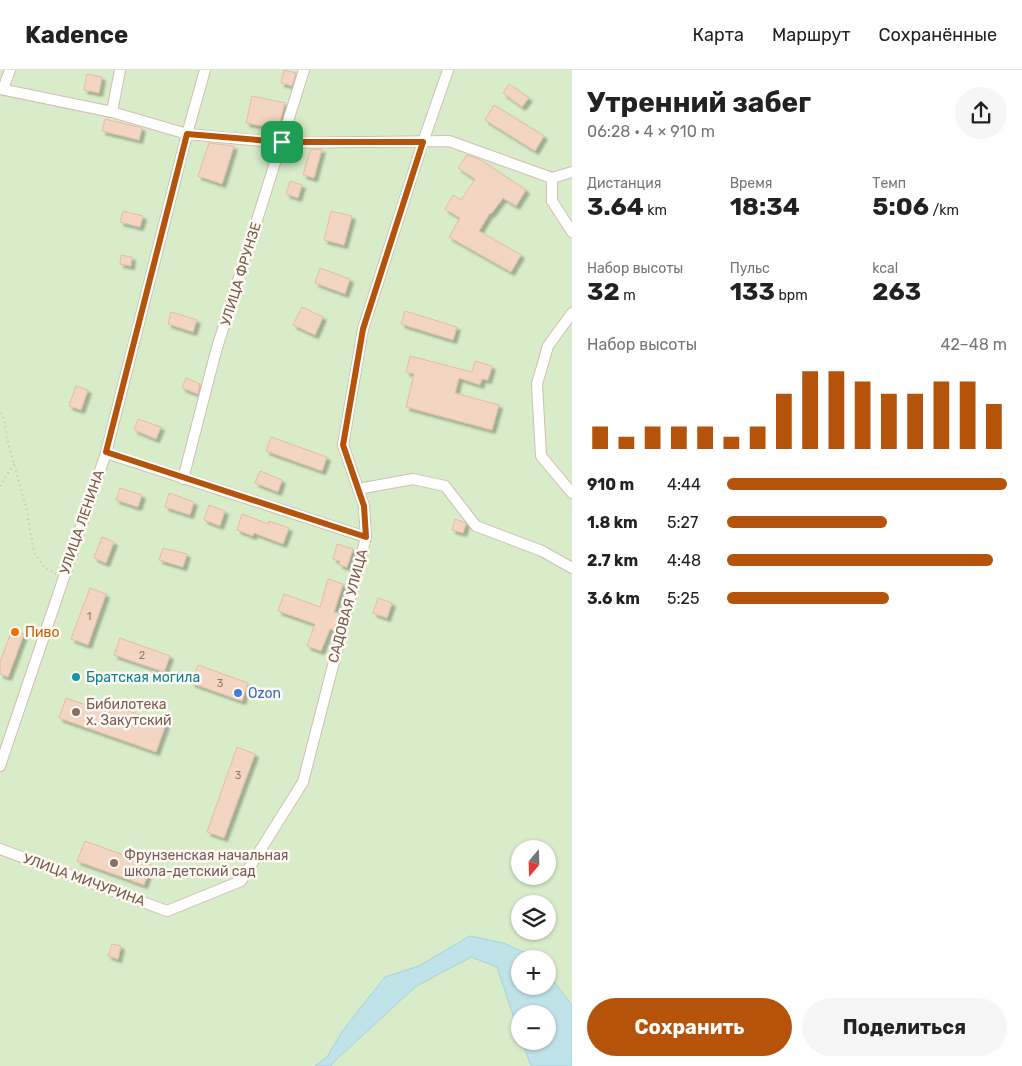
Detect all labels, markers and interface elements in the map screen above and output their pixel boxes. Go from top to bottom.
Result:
text: Kadence [25,21,128,49]
text: Карта [693,24,744,46]
text: Маршрут [772,24,851,46]
text: Сохранённые [879,24,997,46]
text: Утренний забег [587,86,811,119]
button: share [955,87,1007,139]
pin [261,121,303,163]
text: 06:28 · 4 × 910 m [587,122,715,141]
icon: arrive [268,128,296,156]
text: Дистанция [587,175,661,192]
text: Время [730,175,772,192]
text: Темп [872,175,906,192]
text: 3.64 [587,192,644,221]
text: 18:34 [730,192,800,221]
text: 5:06 [872,192,929,221]
text: km [644,202,667,219]
text: /km [929,202,959,219]
street label: УЛИЦА ФРУНЗЕ [217,220,265,328]
text: Набор высоты [587,260,683,277]
text: Пульс [730,260,770,277]
text: kcal [872,260,898,277]
text: 32 [587,277,620,306]
text: 133 [730,277,775,306]
text: 263 [872,277,921,306]
text: m [620,287,636,304]
text: bpm [775,287,808,304]
text: Набор высоты [587,335,697,354]
text: 42–48 m [941,335,1007,354]
street label: УЛИЦА ЛЕНИНА [56,467,108,576]
text: 910 m [587,475,634,494]
text: 4:44 [667,475,701,494]
text: 1.8 km [587,513,638,532]
text: 5:27 [667,513,698,532]
street label: САДОВАЯ УЛИЦА [325,547,372,665]
text: 2.7 km [587,551,638,570]
text: 4:48 [667,551,701,570]
text: 3.6 km [587,589,640,608]
text: 5:25 [667,589,700,608]
house number: 1 [87,610,91,623]
place label: Пиво [25,624,59,641]
marker: Пиво [9,626,21,638]
house number: 2 [139,649,145,662]
place label: Братская могила [86,669,200,686]
marker: Братская могила [70,671,82,683]
house number: 3 [217,677,224,690]
place label: Ozon [248,685,281,702]
marker: Ozon [232,687,244,699]
place label: Бибилотека х. Закутский [86,696,172,729]
marker: Бибилотека х. Закутский [70,706,82,718]
house number: 3 [235,769,242,782]
north arrow [511,840,556,885]
map controls [511,840,556,1050]
place label: Фрунзенская начальная школа-детский сад [124,847,289,880]
street label: УЛИЦА МИЧУРИНА [21,850,148,910]
marker: Фрунзенская начальная школа-детский сад [108,857,120,869]
button: layers [511,895,556,940]
button: + [511,950,556,995]
button: Сохранить [587,998,792,1056]
button: Поделиться [802,998,1007,1056]
button: − [511,1005,556,1050]

